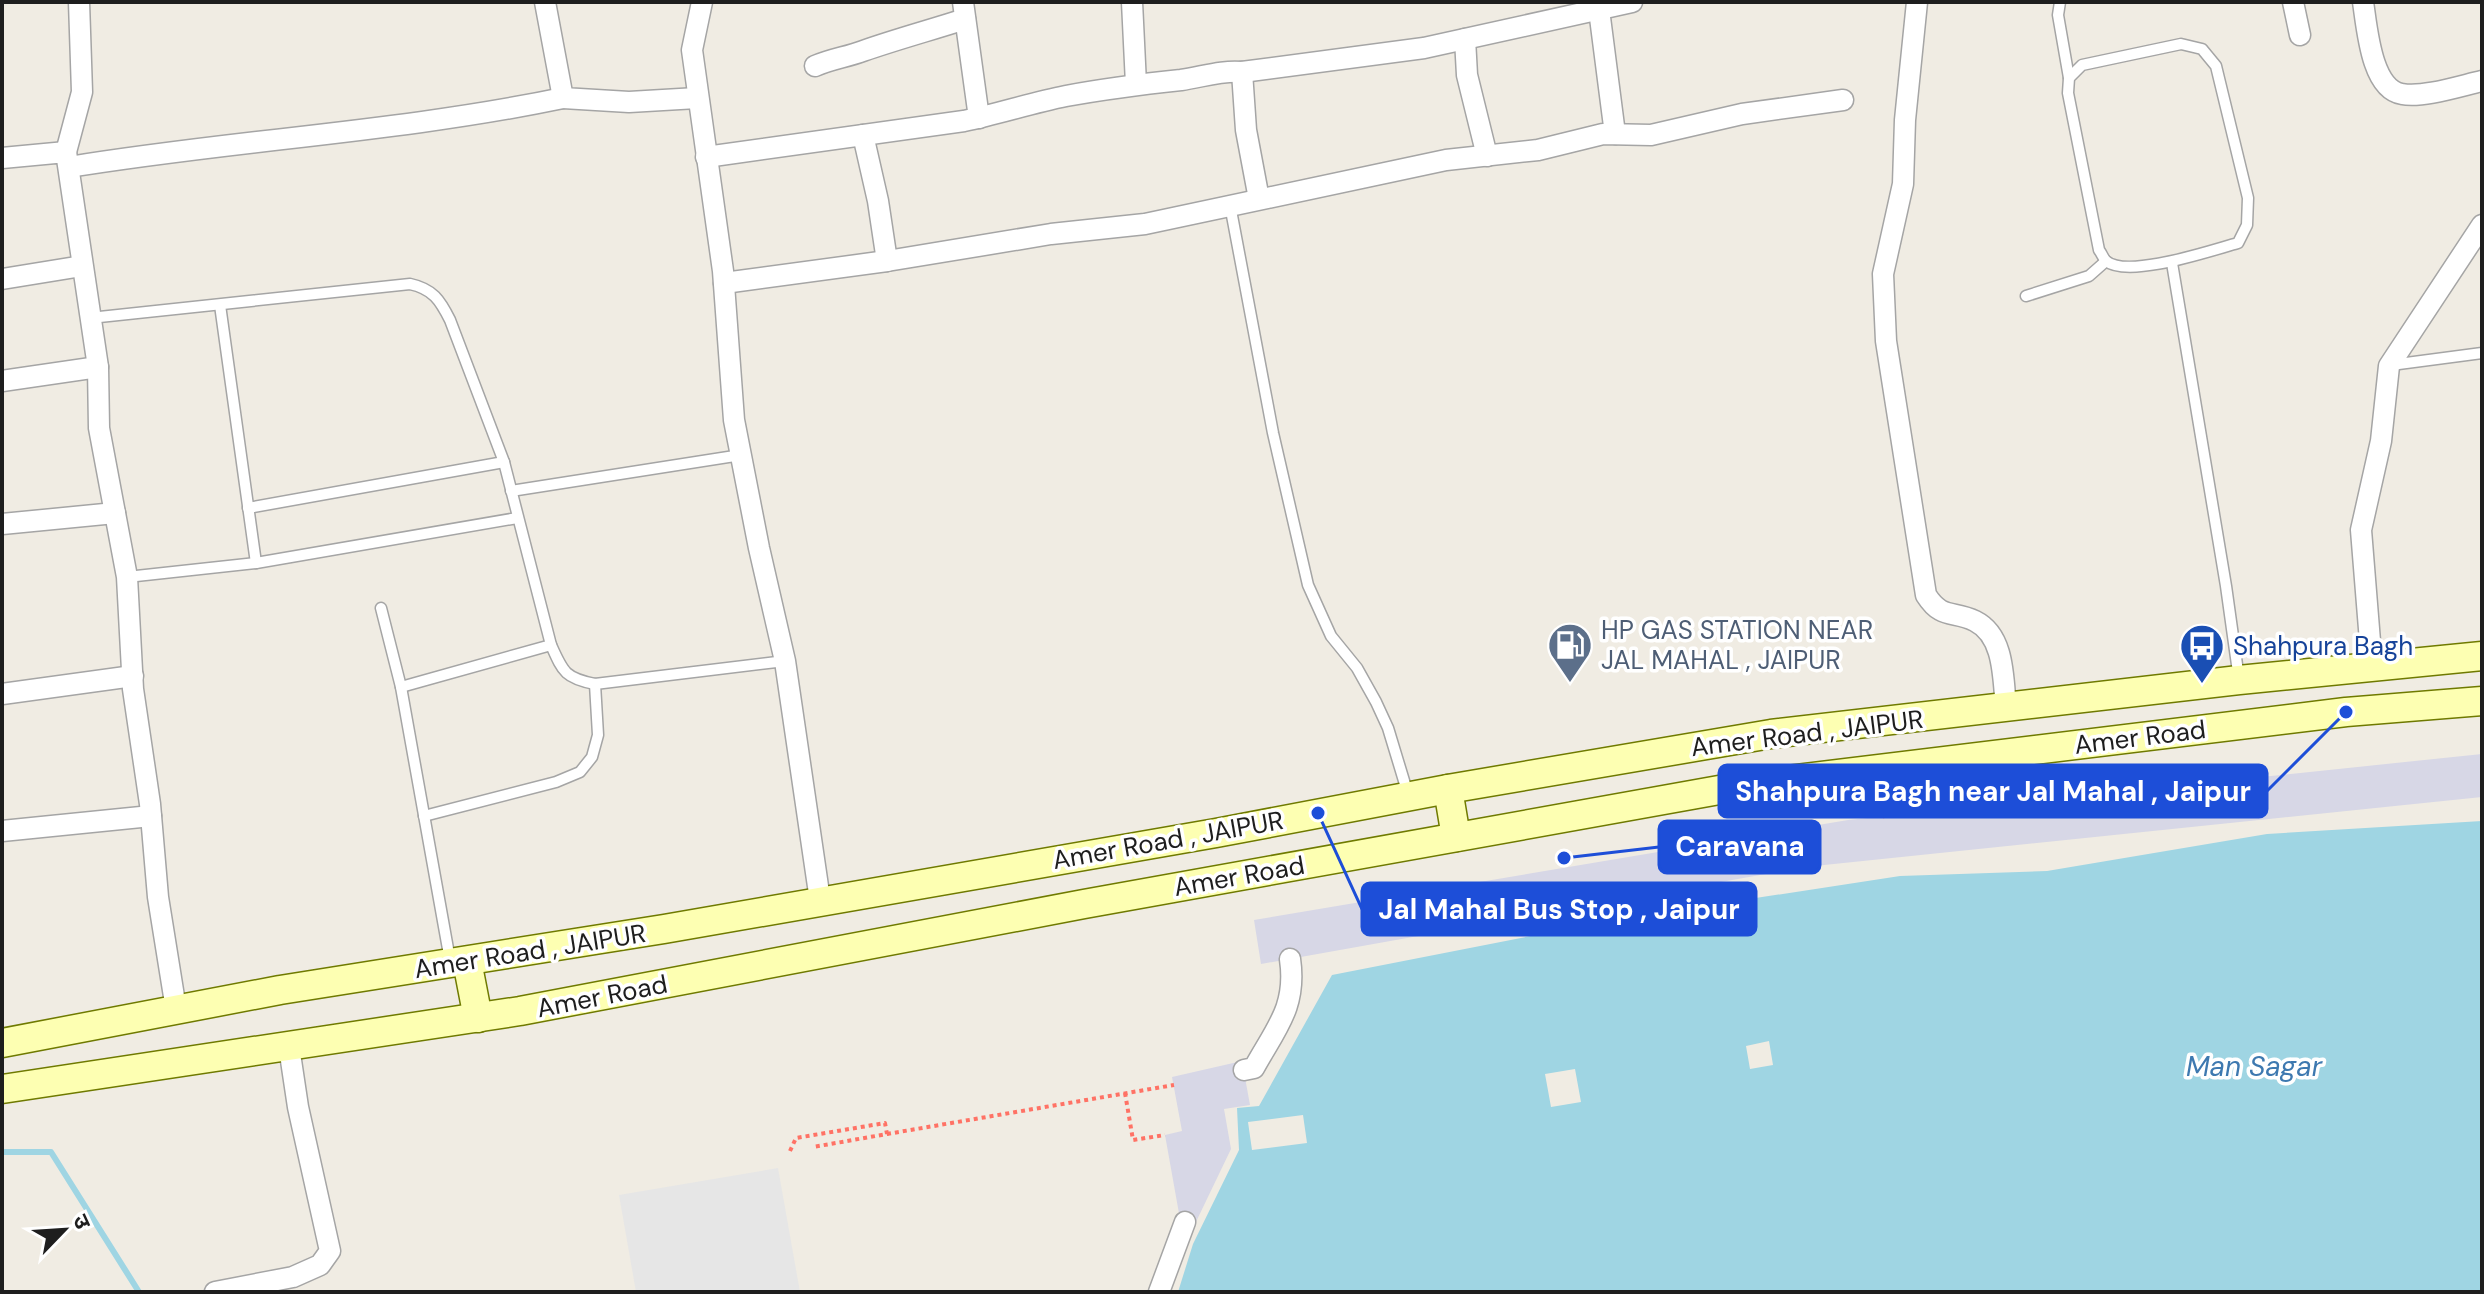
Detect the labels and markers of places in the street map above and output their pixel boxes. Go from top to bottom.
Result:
place label: HP GAS STATION NEAR JAL MAHAL , JAIPUR [1601,613,1873,677]
fuel station icon: HP GAS STATION NEAR JAL MAHAL , JAIPUR [1546,621,1594,684]
bus stop icon: Shahpura Bagh [2178,622,2226,685]
place label: Shahpura Bagh [2233,629,2413,663]
callout: Shahpura Bagh near Jal Mahal , Jaipur [1719,765,2267,817]
callout: Caravana [1659,821,1820,873]
callout: Jal Mahal Bus Stop , Jaipur [1362,883,1756,935]

